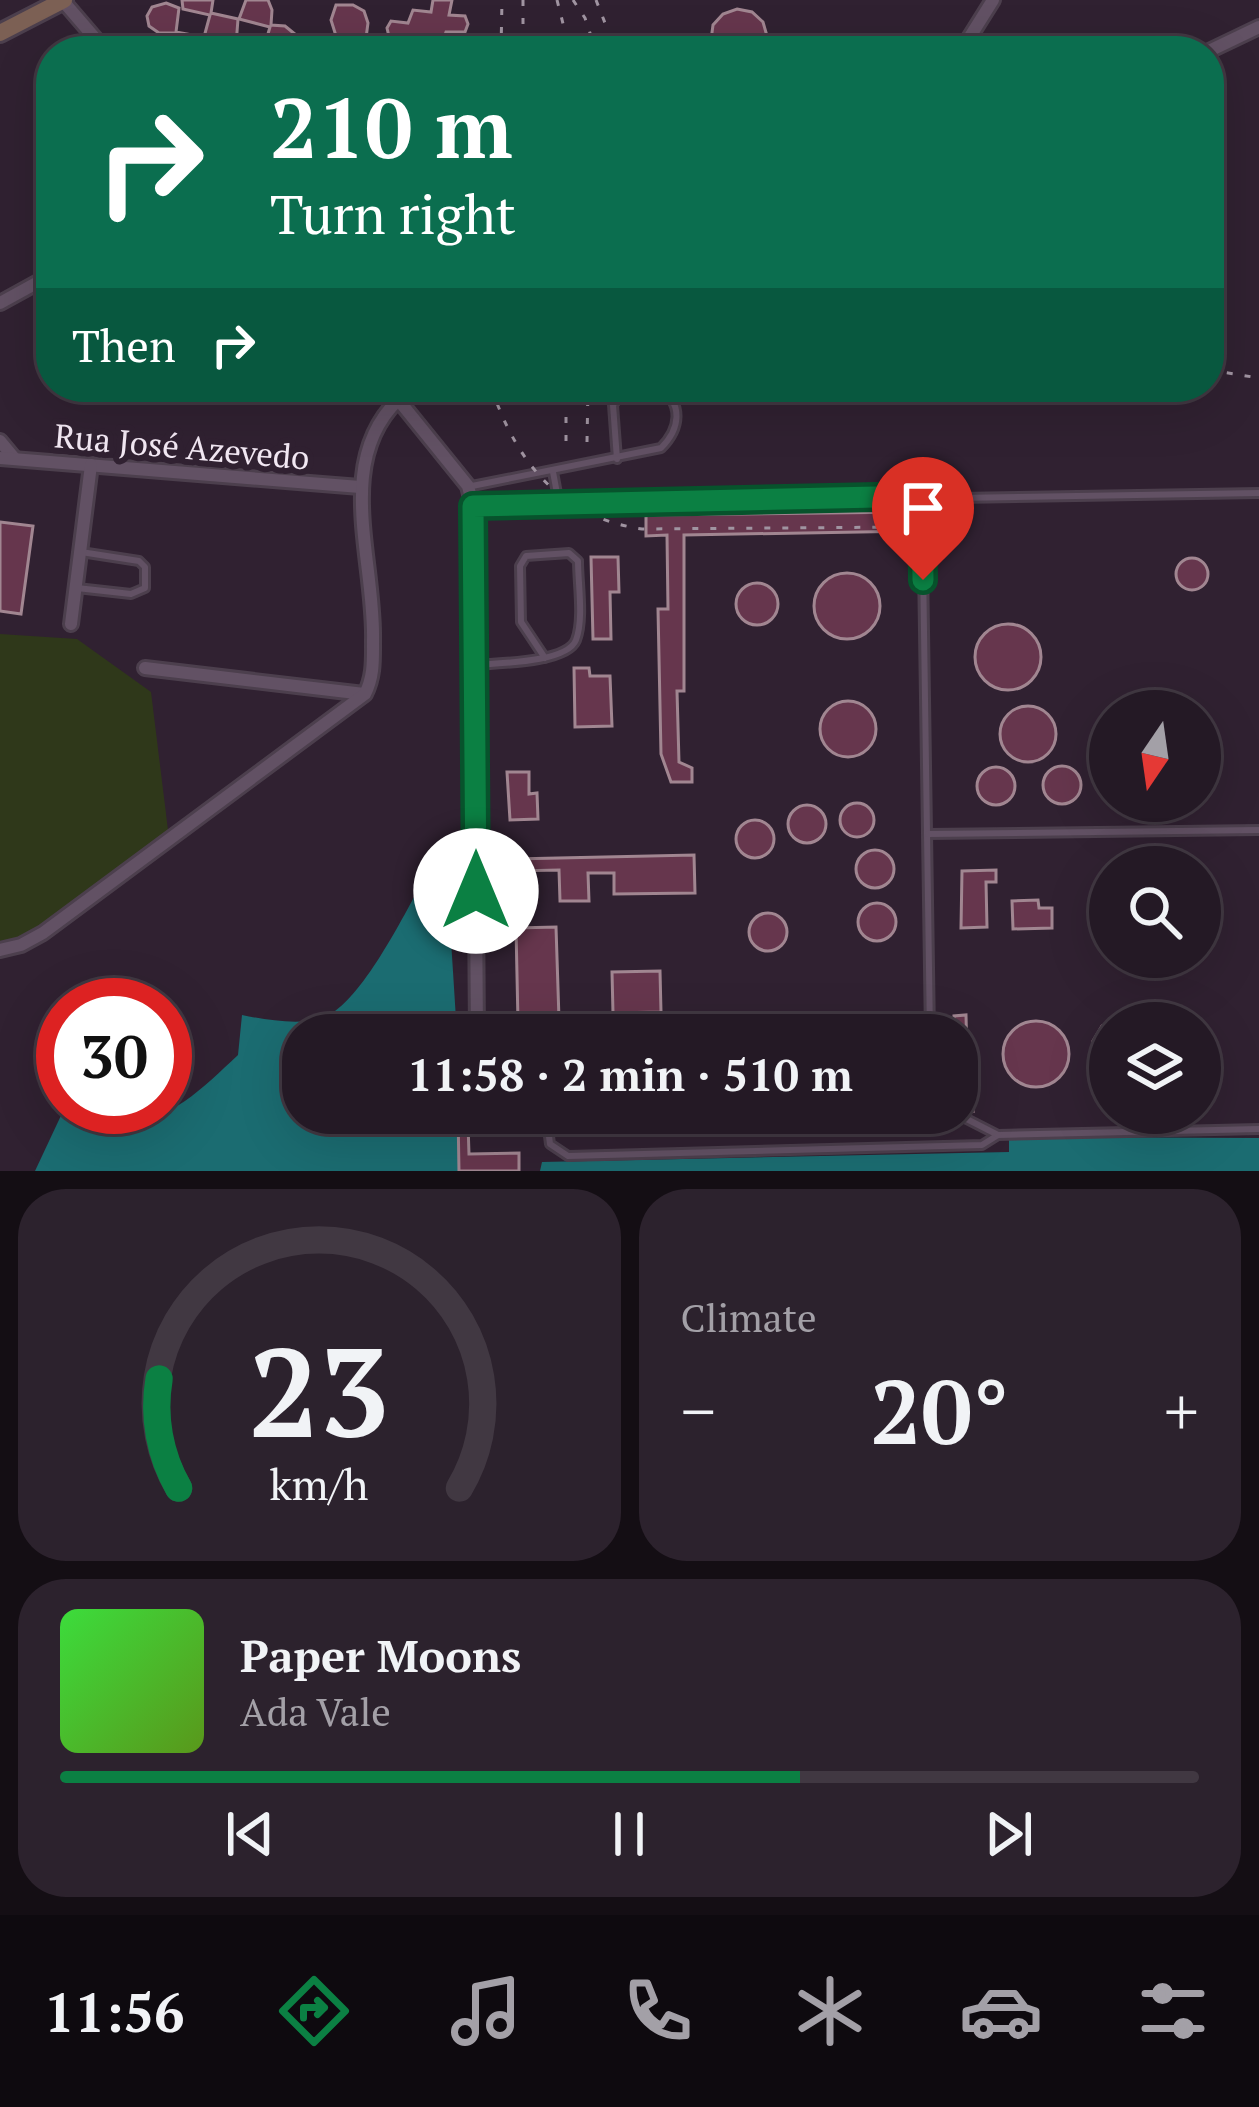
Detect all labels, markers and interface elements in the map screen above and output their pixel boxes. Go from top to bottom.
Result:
text: 210 m [270,71,513,182]
icon: right [72,84,228,240]
text: Turn right [270,178,516,249]
icon: right [200,312,266,378]
text: Then [72,315,176,375]
street label: Rua José Azevedo [53,413,311,479]
pin [872,457,974,580]
icon: arrive [890,475,956,541]
north arrow [1089,690,1221,822]
map controls [1089,690,1221,1134]
position arrow [413,828,539,954]
button: search [1089,846,1221,978]
speed limit sign: 30 [36,978,192,1134]
button: layers [1089,1002,1221,1134]
text: 11:58 · 2 min · 510 m [407,1044,853,1104]
text: Climate [681,1291,817,1343]
text: 23 [249,1307,390,1473]
text: 20° [870,1350,1009,1470]
text: − [681,1366,716,1454]
text: + [1164,1366,1199,1454]
text: km/h [270,1455,369,1512]
text: Paper Moons [240,1625,521,1685]
text: Ada Vale [240,1685,391,1737]
icon: previous [217,1801,283,1867]
icon: pause [596,1801,662,1867]
icon: next [976,1801,1042,1867]
icon: directions [272,1969,356,2053]
icon: music [444,1969,528,2053]
icon: phone [616,1969,700,2053]
icon: climate [788,1969,872,2053]
icon: car [959,1969,1043,2053]
icon: filters [1131,1969,1215,2053]
text: 11:56 [44,1976,184,2047]

